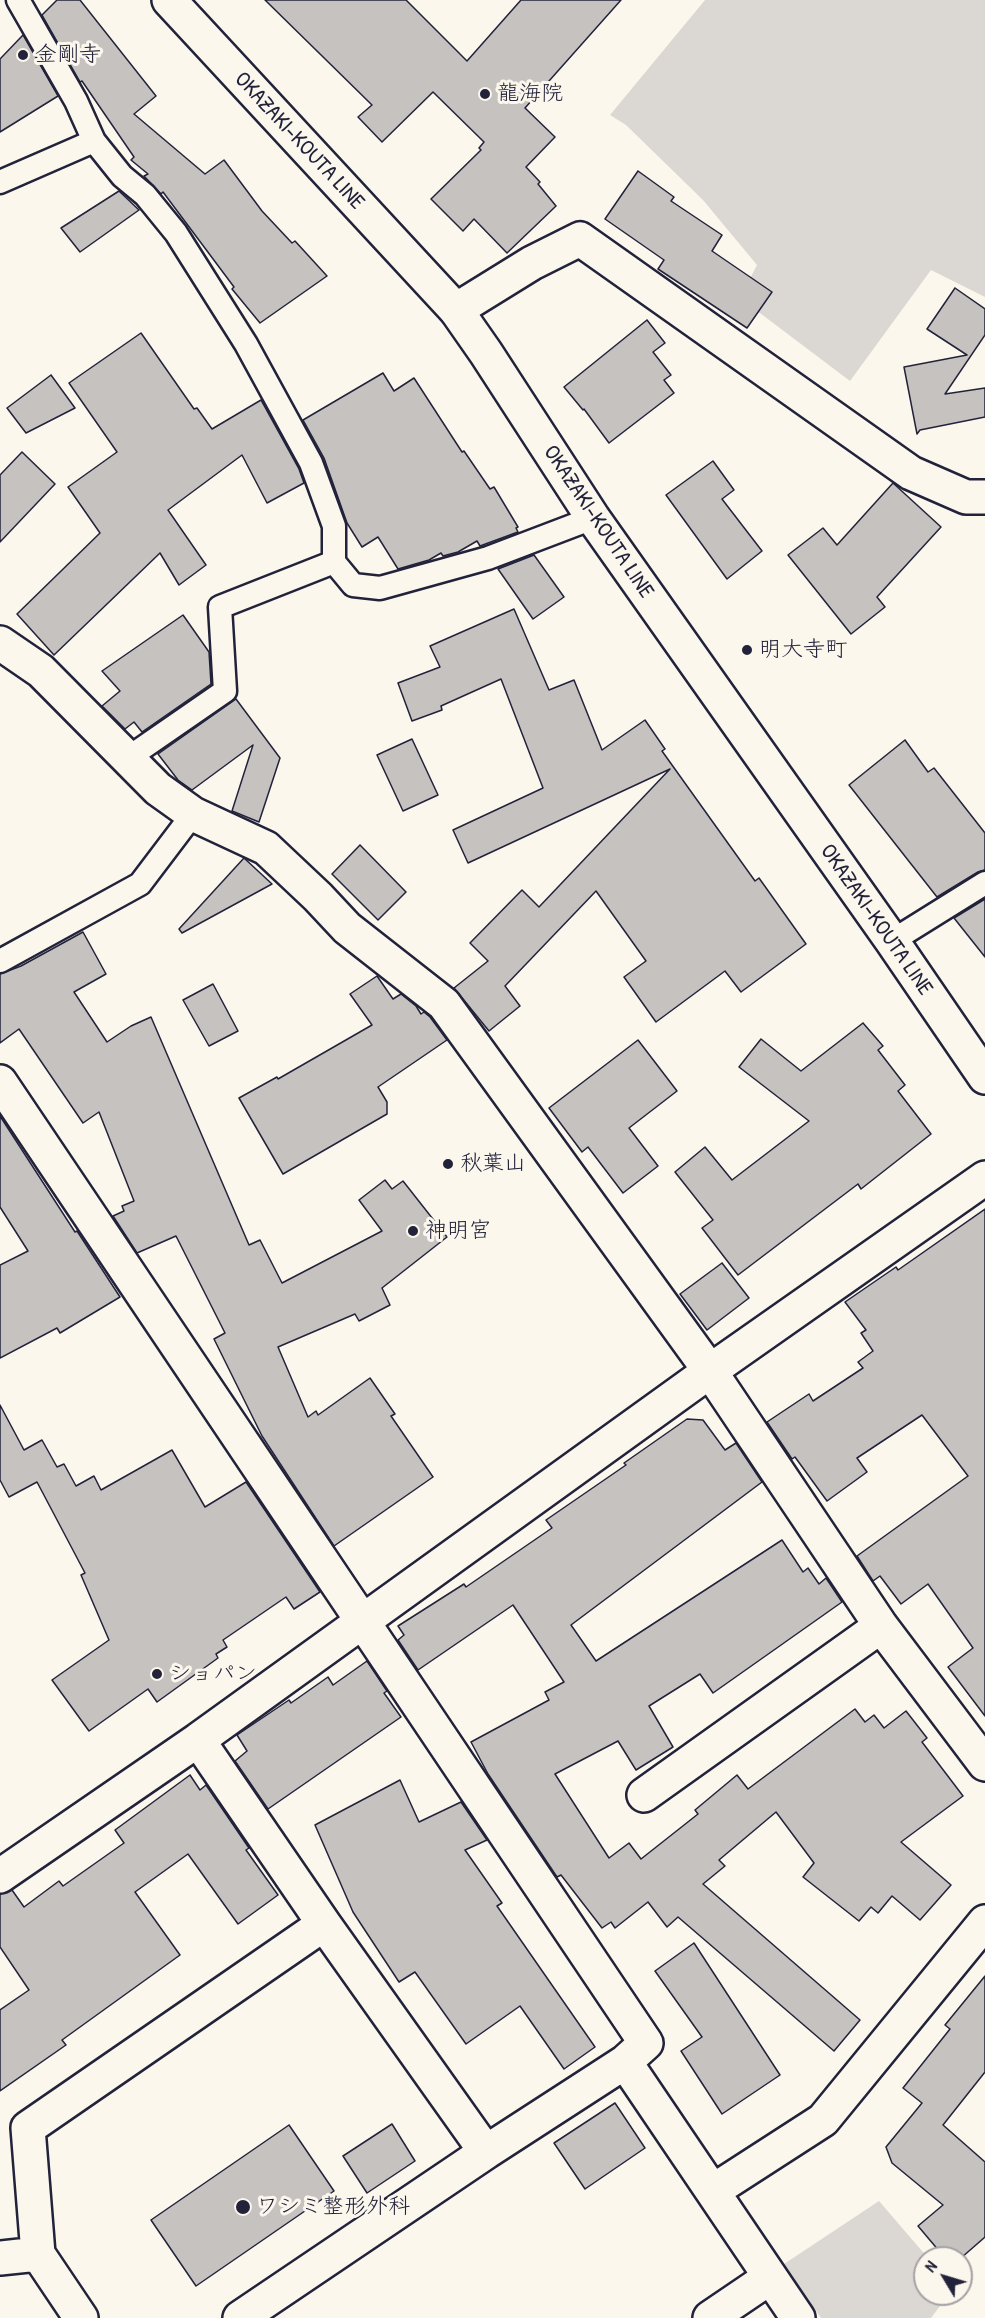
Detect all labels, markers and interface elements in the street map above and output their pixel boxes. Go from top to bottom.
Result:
place label: 金剛寺 [35,42,101,68]
marker: 金剛寺 [16,48,30,62]
street label: OKAZAKI-KOUTA LINE [228,67,370,215]
place label: 龍海院 [497,81,563,107]
marker: 龍海院 [478,87,492,101]
street label: OKAZAKI-KOUTA LINE [537,441,659,603]
place label: 明大寺町 [759,637,847,663]
marker: 明大寺町 [740,643,754,657]
street label: OKAZAKI-KOUTA LINE [814,839,938,1001]
place label: 秋葉山 [460,1151,526,1177]
marker: 秋葉山 [441,1157,455,1171]
place label: 神明宮 [425,1218,491,1244]
marker: 神明宮 [406,1224,420,1238]
place label: ショパン [169,1661,257,1687]
marker: ショパン [150,1667,164,1681]
place label: ワシミ整形外科 [256,2194,410,2220]
marker: ワシミ整形外科 [234,2198,252,2216]
north arrow [913,2246,973,2306]
text: N [919,2256,942,2276]

